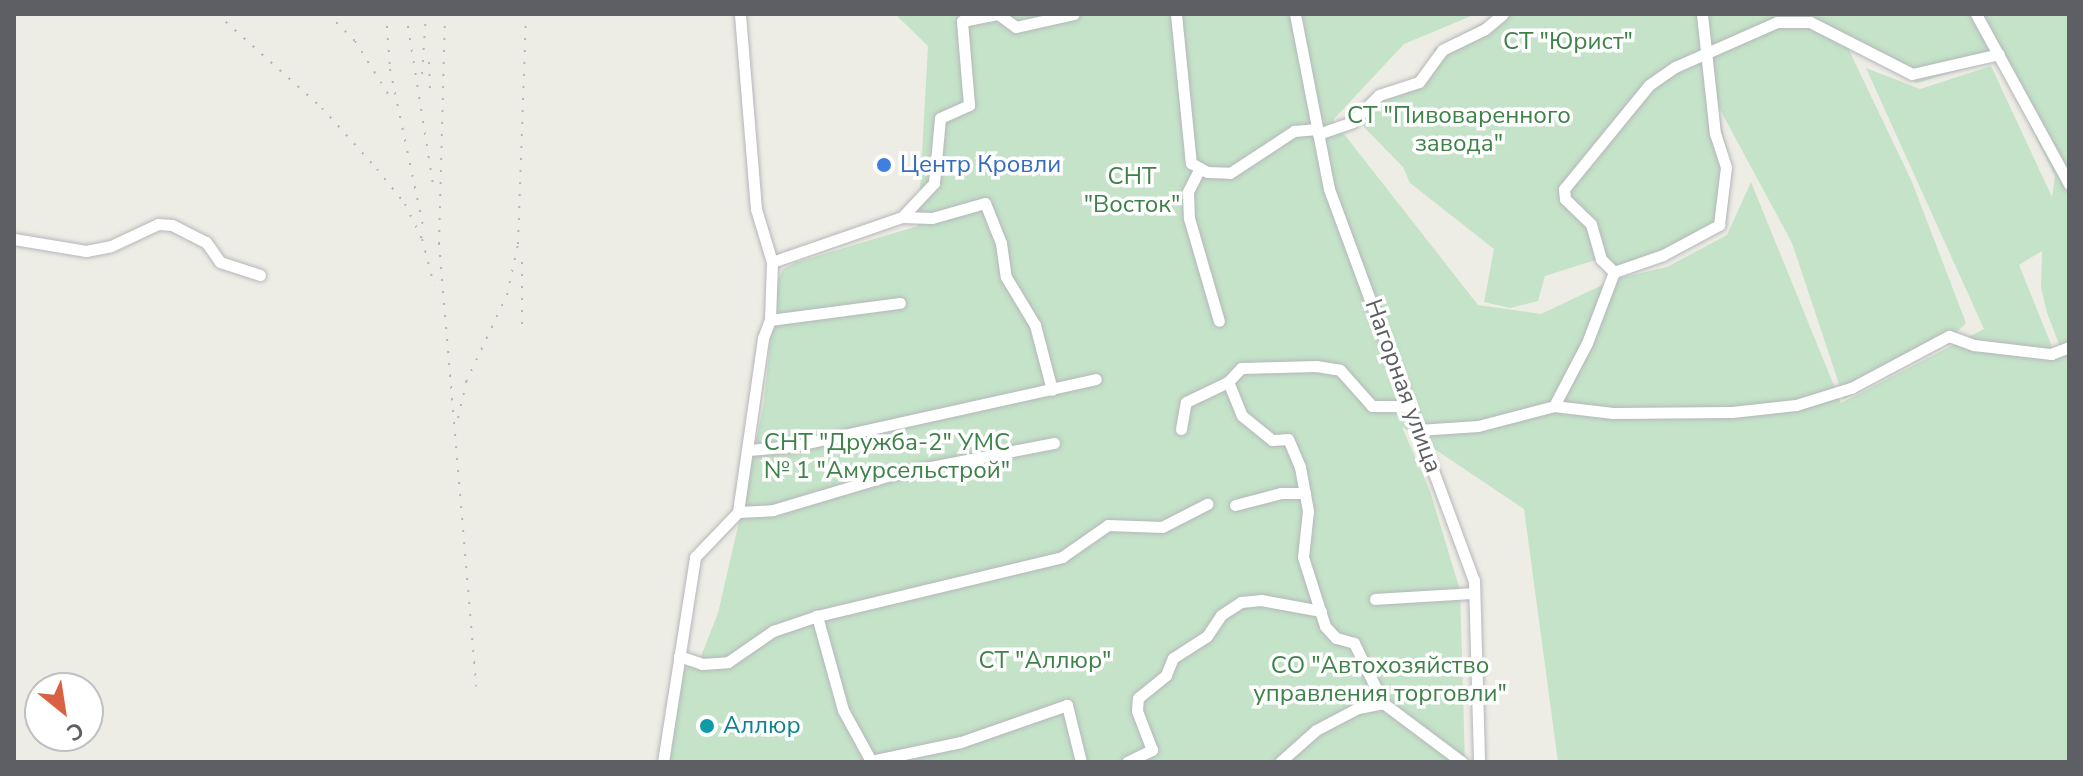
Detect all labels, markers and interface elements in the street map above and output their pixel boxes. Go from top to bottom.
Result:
park label: СТ "Юрист" [1503,28,1633,56]
park label: СТ "Пивоваренного завода" [1347,102,1571,158]
place label: Центр Кровли [900,151,1061,179]
marker: Центр Кровли [875,156,893,174]
park label: СНТ "Восток" [1084,163,1180,219]
street label: Нагорная улица [1358,295,1448,477]
park label: СНТ "Дружба-2" УМС № 1 "Амурсельстрой" [764,429,1010,485]
park label: СТ "Аллюр" [978,647,1112,675]
park label: СО "Автохозяйство управления торговли" [1253,652,1507,708]
north arrow [24,672,104,752]
place label: Аллюр [723,712,801,740]
text: С [61,714,89,748]
marker: Аллюр [698,717,716,735]

